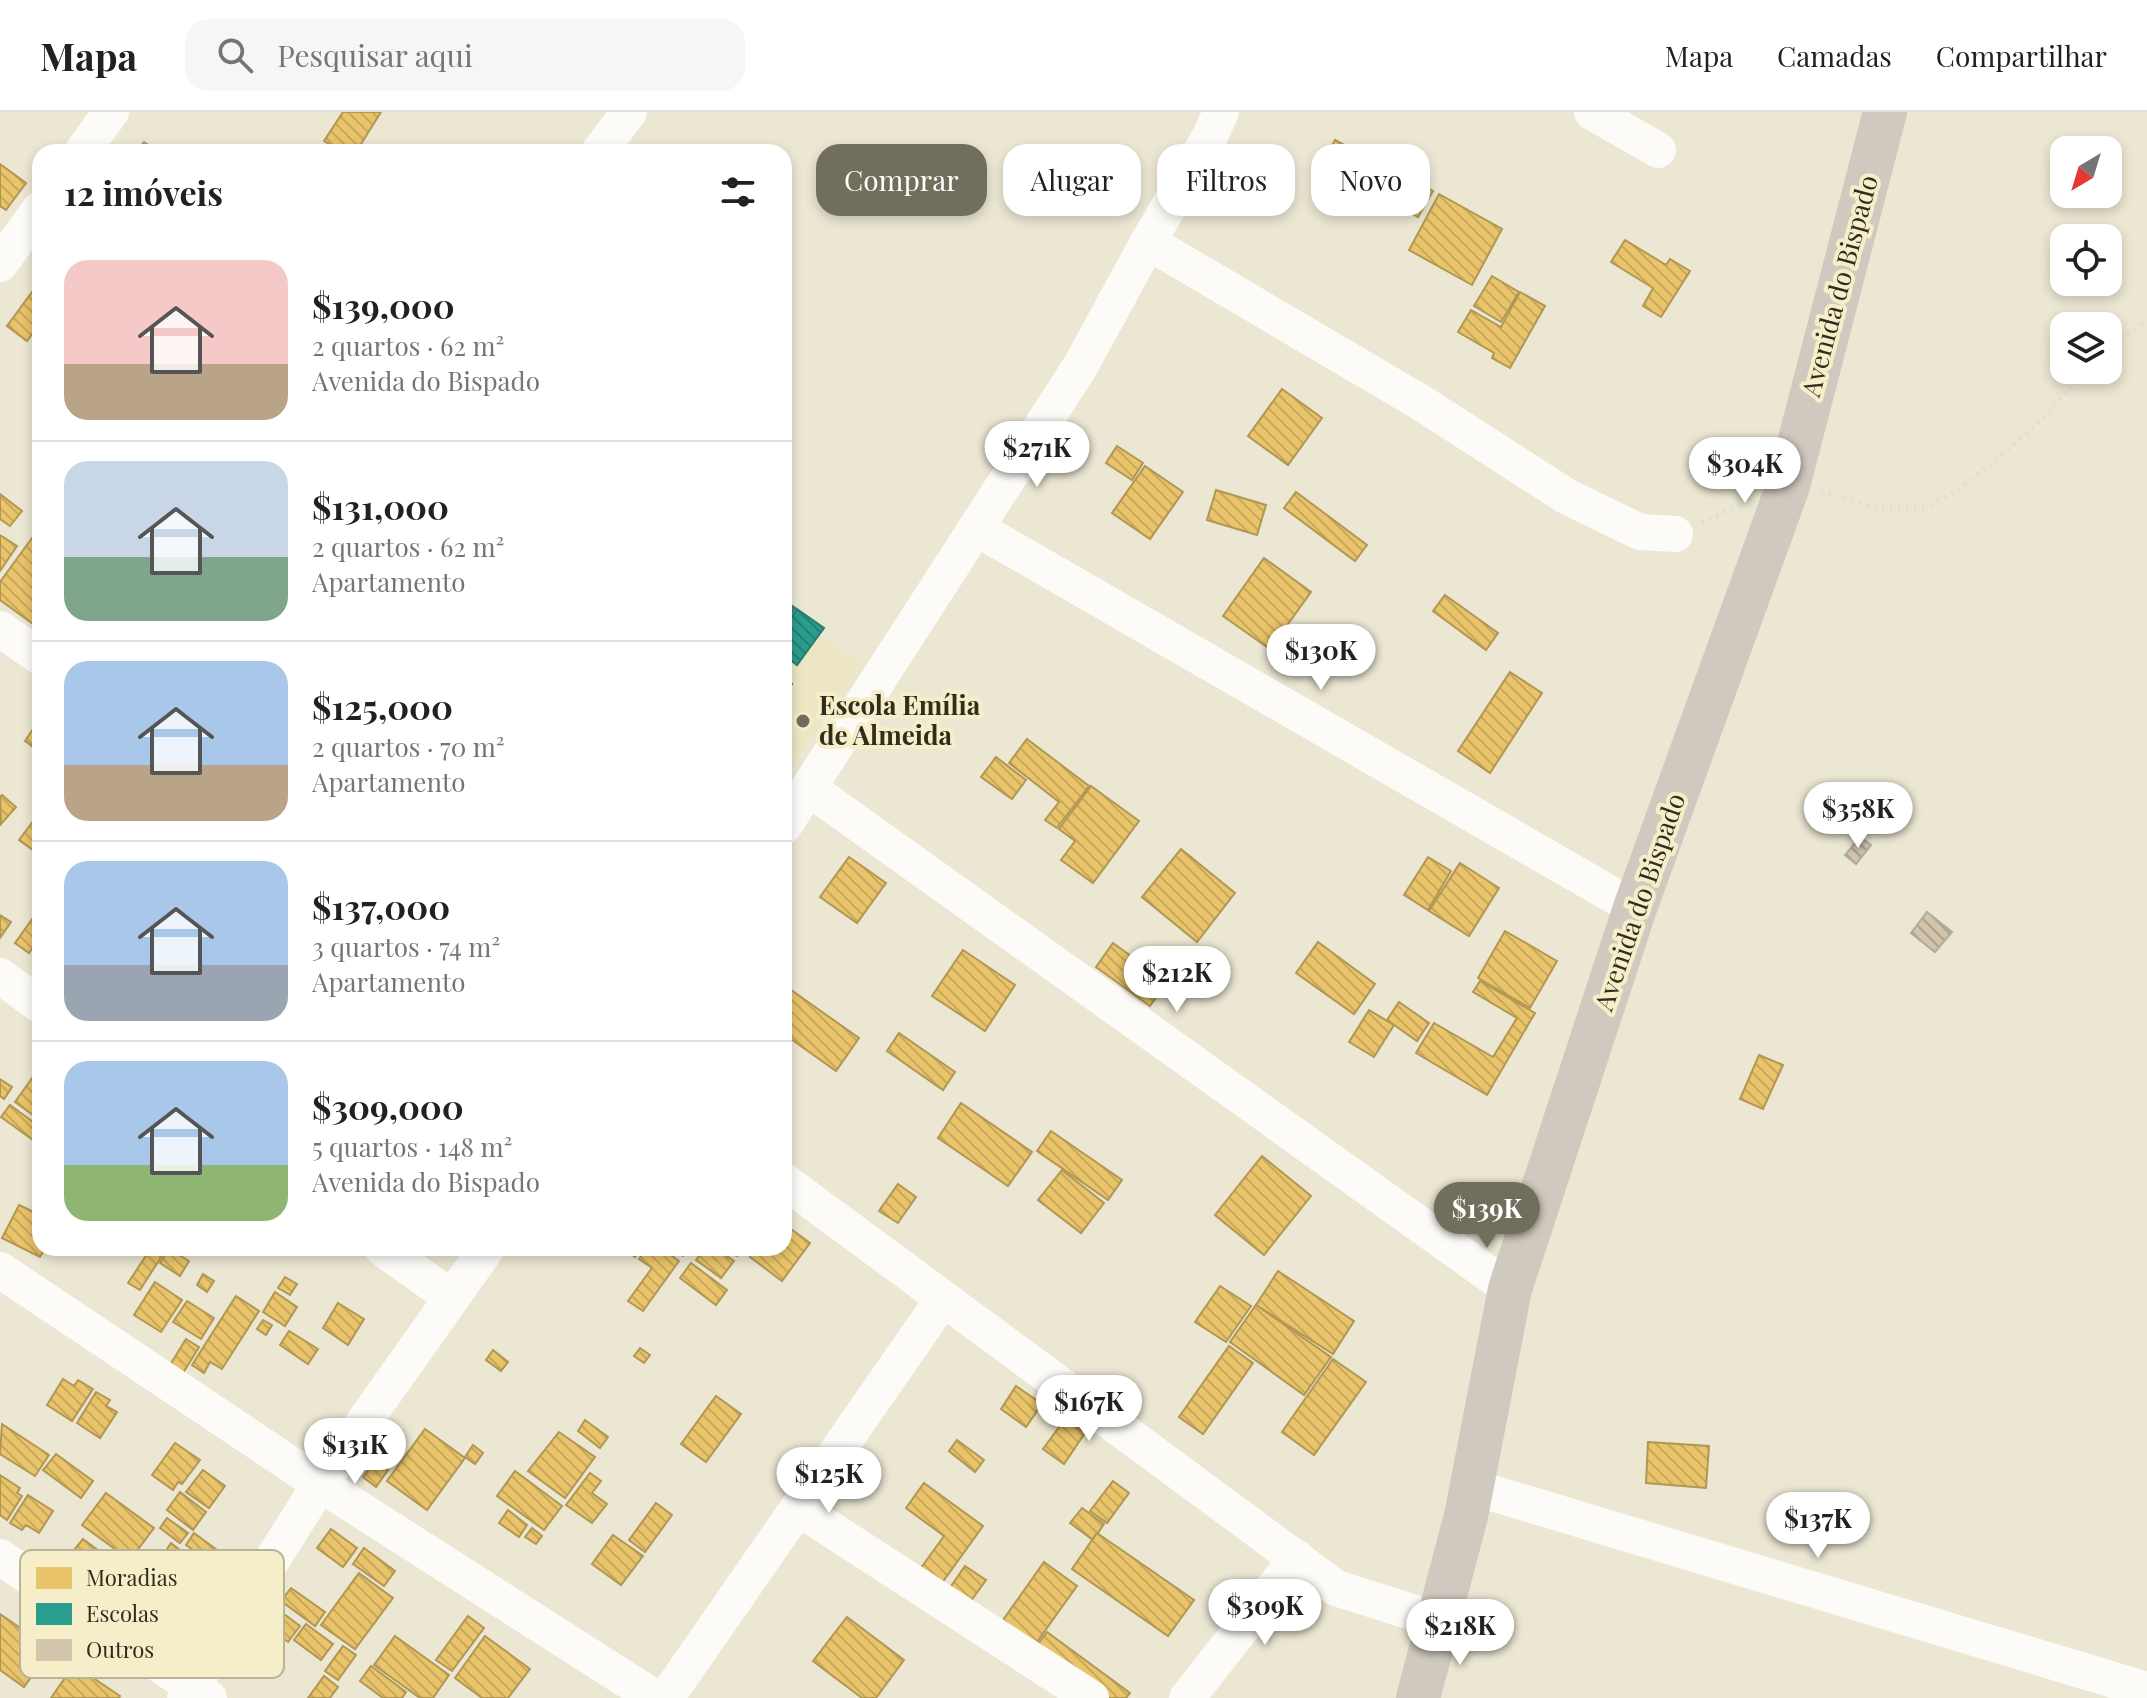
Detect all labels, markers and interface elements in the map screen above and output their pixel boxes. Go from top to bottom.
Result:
search box [185,19,745,91]
text: Mapa [40,30,137,81]
icon: search [213,33,257,77]
text: Pesquisar aqui [277,35,473,75]
text: Mapa [1665,37,1733,74]
text: Camadas [1777,37,1892,74]
text: Compartilhar [1936,37,2107,74]
north arrow [2050,136,2122,208]
map controls [2050,136,2122,384]
chip: Comprar [816,144,987,216]
chip: Alugar [1003,144,1141,216]
chip: Filtros [1157,144,1295,216]
chip: Novo [1311,144,1430,216]
text: 12 imóveis [64,169,223,215]
icon: filters [716,170,760,214]
street label: Avenida do Bispado [1792,171,1885,401]
button: locate [2050,224,2122,296]
text: $139,000 [312,282,455,328]
icon: home [128,292,224,388]
button: layers [2050,312,2122,384]
text: 2 quartos · 62 m² [312,328,504,363]
text: Avenida do Bispado [312,363,540,398]
pin: $271K [981,421,1093,489]
text: $271K [1003,429,1071,464]
pin: $304K [1689,437,1801,505]
text: $304K [1707,445,1783,480]
text: $131,000 [312,483,449,529]
icon: home [128,493,224,589]
text: 2 quartos · 62 m² [312,529,504,564]
text: Apartamento [312,564,465,599]
pin: $130K [1265,624,1377,692]
text: $130K [1285,632,1357,667]
text: $125,000 [312,683,453,729]
place label: Escola Emília de Almeida [819,687,981,752]
icon: home [128,693,224,789]
marker: Escola Emília de Almeida [794,712,812,730]
text: 2 quartos · 70 m² [312,729,505,764]
text: Apartamento [312,764,465,799]
pin: $358K [1802,782,1914,850]
street label: Avenida do Bispado [1585,788,1692,1016]
text: $358K [1822,790,1894,825]
text: $137,000 [312,883,450,929]
icon: home [128,893,224,989]
text: 3 quartos · 74 m² [312,929,500,964]
pin: $212K [1121,946,1233,1014]
text: $212K [1142,954,1212,989]
text: Apartamento [312,964,465,999]
text: $309,000 [312,1083,464,1129]
icon: home [128,1093,224,1189]
text: 5 quartos · 148 m² [312,1129,512,1164]
text: Avenida do Bispado [312,1164,540,1199]
pin: $139K [1431,1182,1543,1250]
text: $139K [1452,1190,1522,1225]
pin: $167K [1033,1375,1145,1443]
text: $167K [1054,1383,1124,1418]
pin: $131K [299,1418,411,1486]
text: $131K [322,1426,388,1461]
pin: $125K [773,1447,885,1515]
text: $125K [795,1455,863,1490]
pin: $137K [1762,1492,1874,1560]
text: $137K [1784,1500,1852,1535]
legend [20,1550,284,1678]
text: Moradias [86,1562,178,1592]
pin: $309K [1209,1579,1321,1647]
text: $309K [1226,1587,1304,1622]
text: Escolas [86,1598,159,1628]
pin: $218K [1404,1599,1516,1667]
text: $218K [1424,1607,1496,1642]
text: Outros [86,1634,154,1664]

